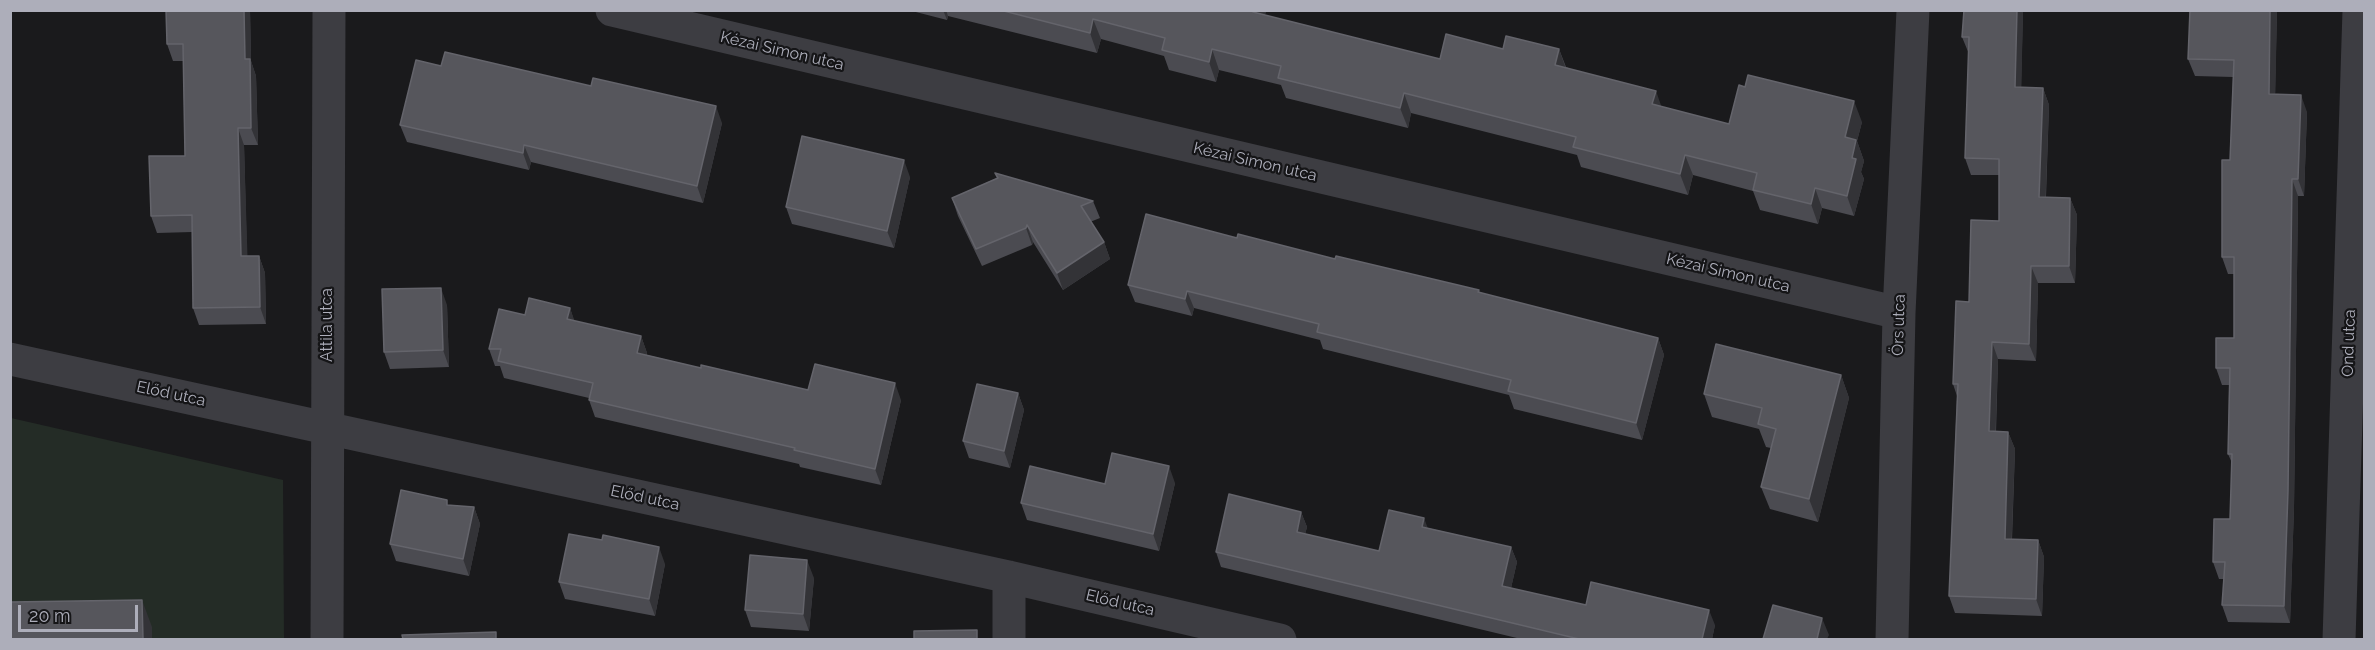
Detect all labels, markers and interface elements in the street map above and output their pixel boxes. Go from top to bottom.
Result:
street label: Kézai Simon utca [718,27,846,75]
street label: Kézai Simon utca [1191,138,1319,186]
street label: Kézai Simon utca [1664,249,1792,297]
street label: Attila utca [317,288,337,362]
street label: Örs utca [1888,294,1910,356]
street label: Ond utca [2338,309,2360,377]
street label: Előd utca [135,377,207,411]
street label: Előd utca [609,481,681,515]
street label: Előd utca [1084,586,1156,620]
scale bar [21,593,141,631]
text: 20 m [29,605,71,626]

